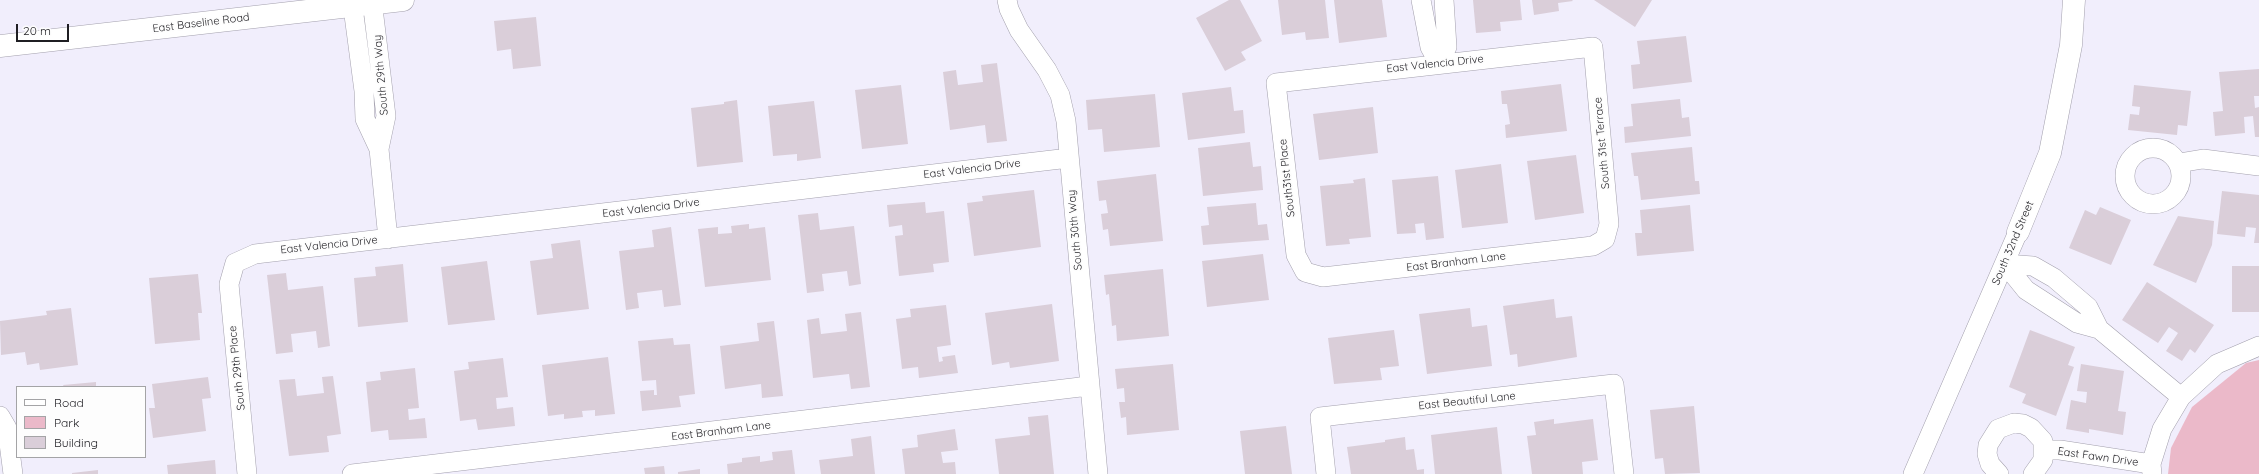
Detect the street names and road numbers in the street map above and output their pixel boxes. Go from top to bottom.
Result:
street label: East Baseline Road [152,10,250,36]
street label: South 29th Way [371,34,391,116]
street label: East Valencia Drive [1386,52,1484,76]
street label: South 31st Terrace [1591,96,1613,190]
street label: South31st Place [1276,138,1298,218]
street label: East Valencia Drive [923,156,1021,182]
street label: South 30th Way [1065,189,1085,271]
street label: East Valencia Drive [602,195,700,221]
street label: South 32nd Street [1989,199,2037,287]
street label: East Valencia Drive [280,233,378,257]
street label: East Branham Lane [1406,249,1506,275]
street label: South 29th Place [226,325,248,411]
street label: East Beautiful Lane [1418,389,1516,413]
street label: East Branham Lane [671,418,771,444]
street label: East Fawn Drive [2057,445,2139,469]

